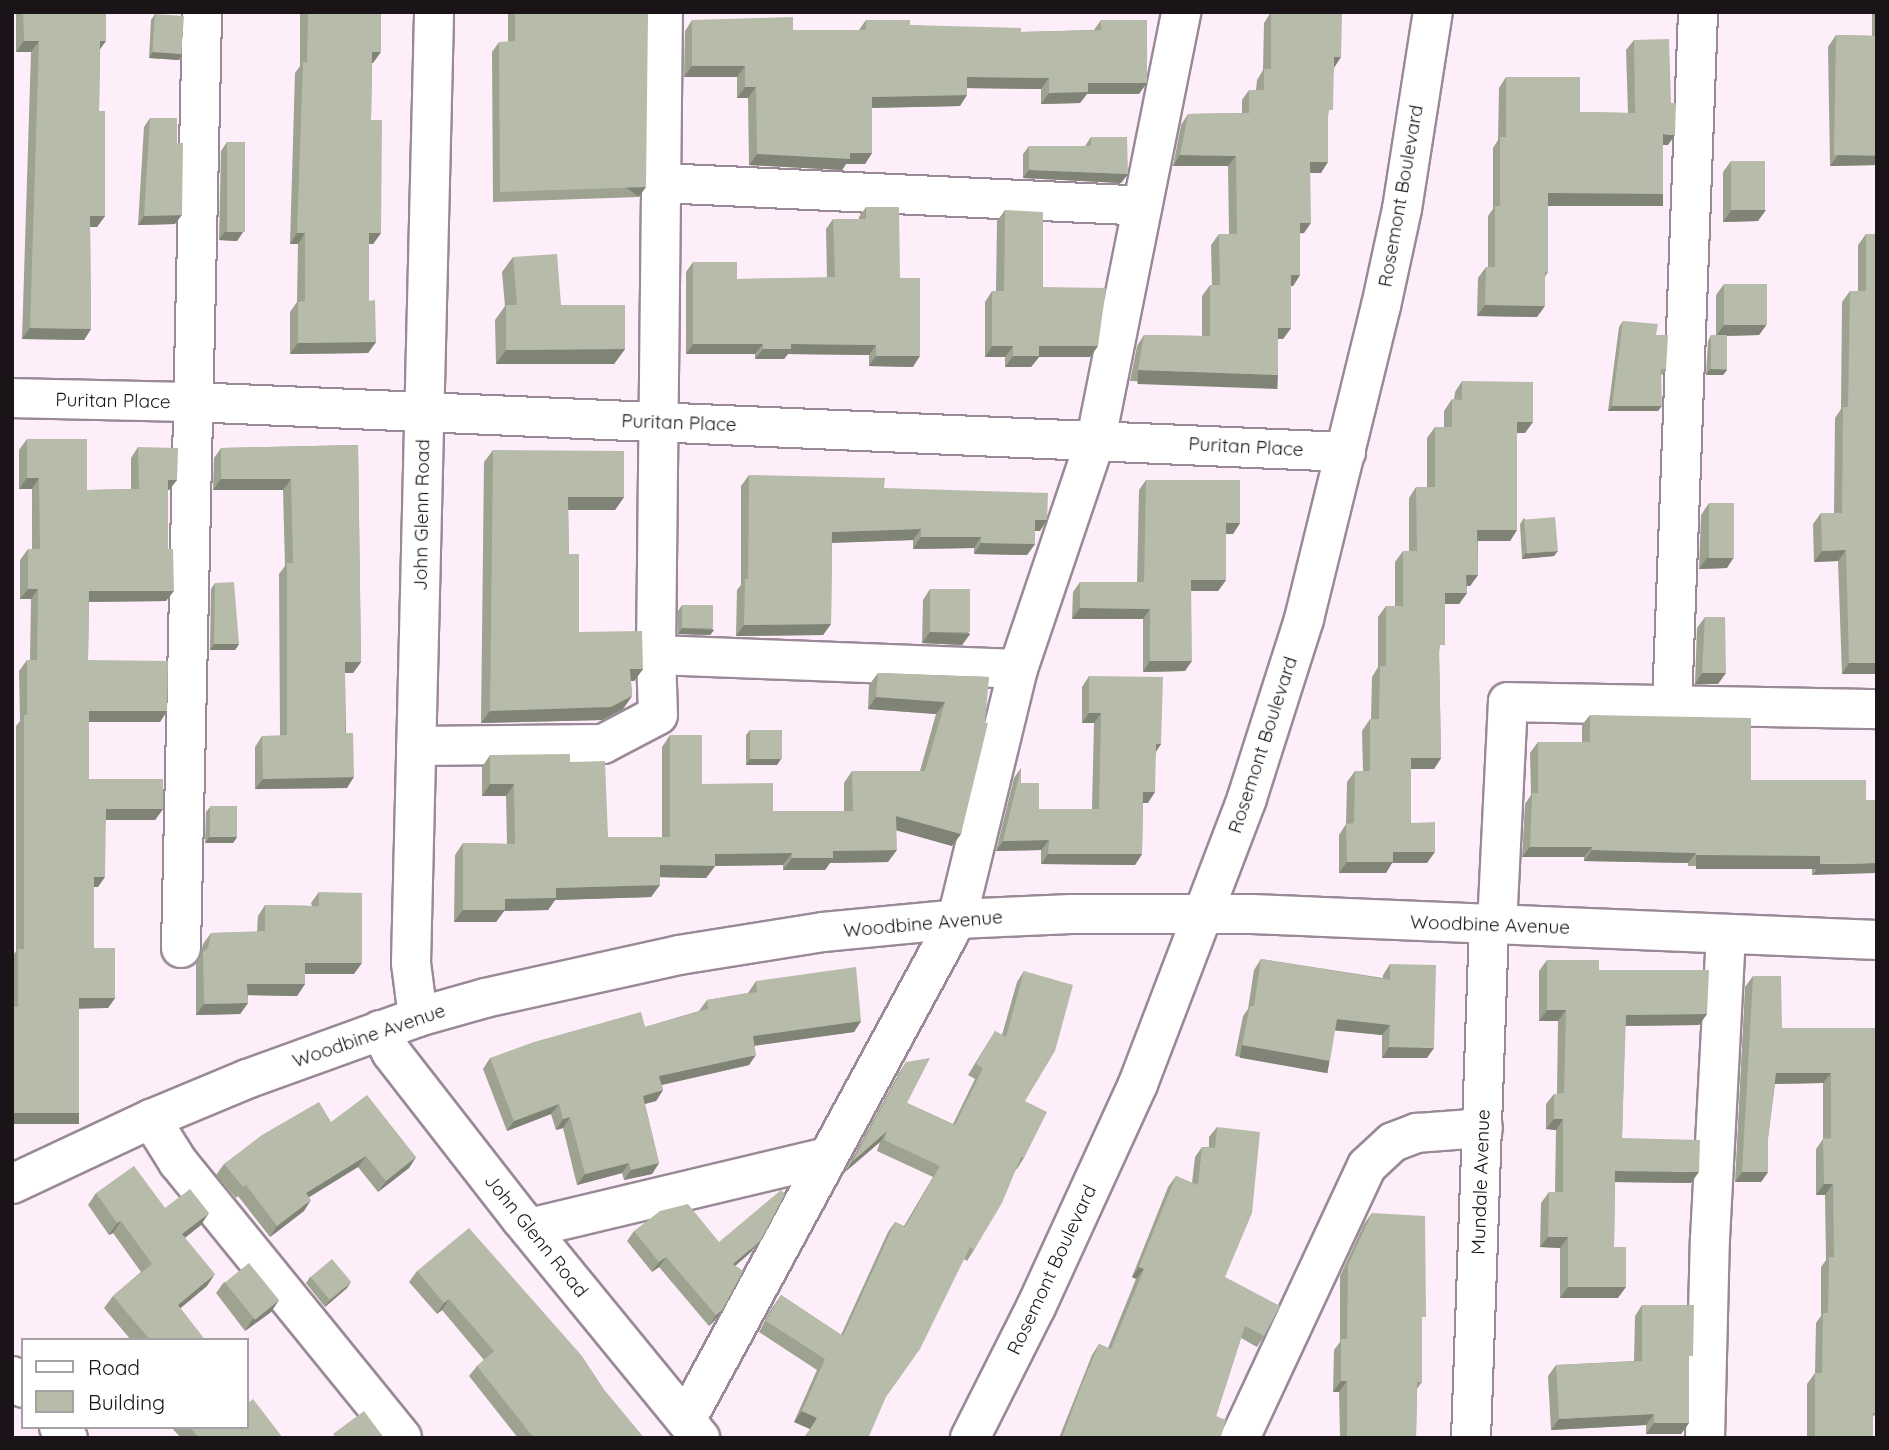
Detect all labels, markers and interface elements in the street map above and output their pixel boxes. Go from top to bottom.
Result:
street label: Rosemont Boulevard [1374,103,1428,289]
street label: Puritan Place [55,389,171,413]
street label: Puritan Place [621,410,737,436]
street label: Puritan Place [1188,433,1304,461]
street label: John Glenn Road [409,439,435,591]
street label: Rosemont Boulevard [1224,654,1302,836]
street label: Woodbine Avenue [842,906,1004,942]
street label: Woodbine Avenue [1410,911,1570,939]
street label: Woodbine Avenue [290,999,448,1073]
street label: Mundale Avenue [1467,1109,1495,1255]
street label: John Glenn Road [479,1170,593,1302]
street label: Rosemont Boulevard [1003,1182,1101,1358]
legend [21,1338,248,1429]
text: Road [88,1354,140,1380]
text: Building [88,1389,165,1415]

